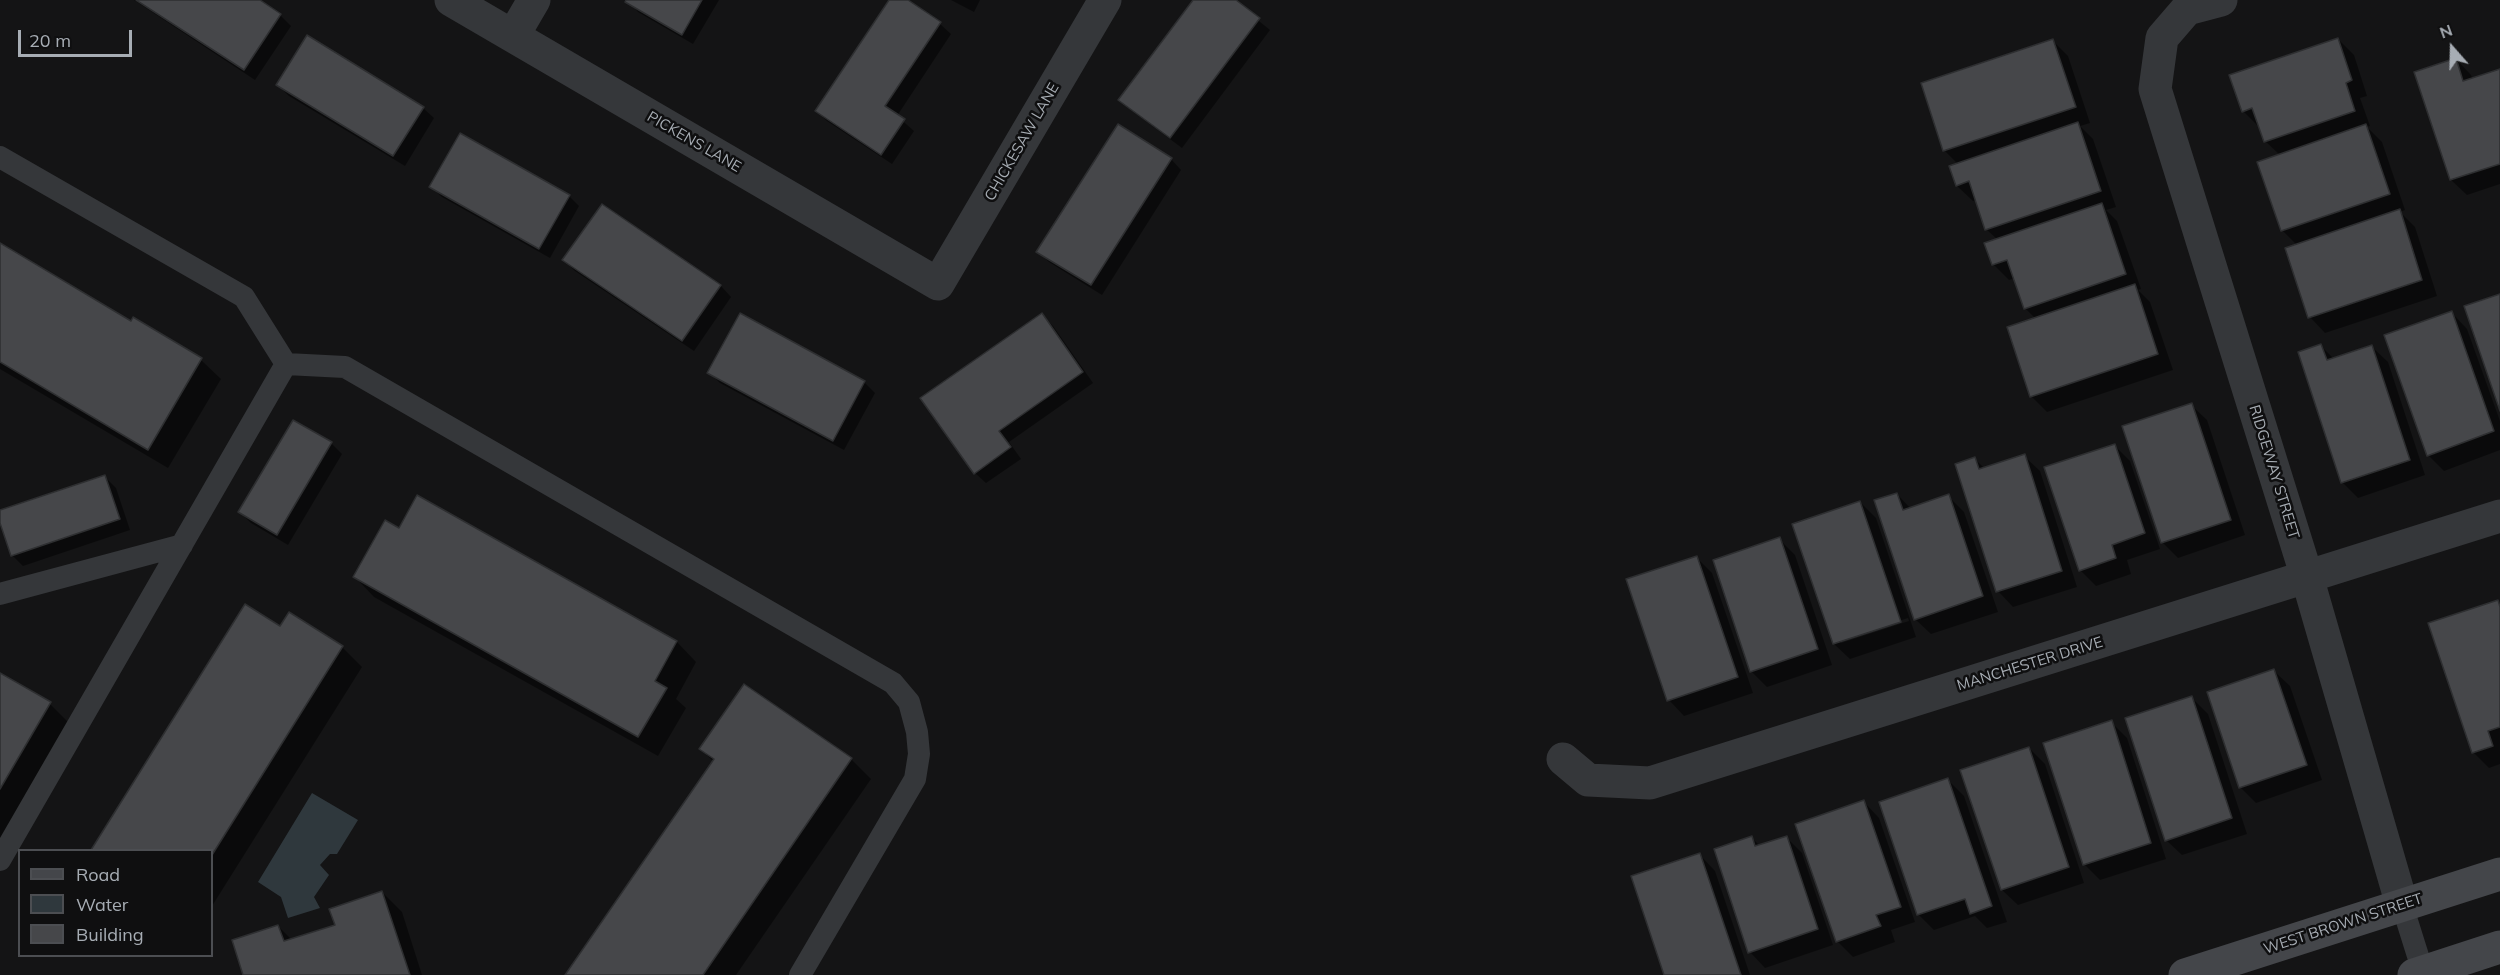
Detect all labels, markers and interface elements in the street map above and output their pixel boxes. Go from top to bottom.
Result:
scale bar [21,18,135,56]
north arrow [2422,18,2482,78]
text: N [2437,20,2455,43]
text: 20 m [29,29,71,52]
street label: CHICKESAW LANE [981,80,1063,204]
street label: PICKENS LANE [644,108,744,176]
street label: RIDGEWAY STREET [2245,403,2303,541]
street label: MANCHESTER DRIVE [1955,633,2105,695]
legend [18,849,213,957]
text: Road [76,863,120,886]
street label: WEST BROWN STREET [2261,890,2425,958]
text: Water [76,893,128,916]
text: Building [76,923,144,946]

